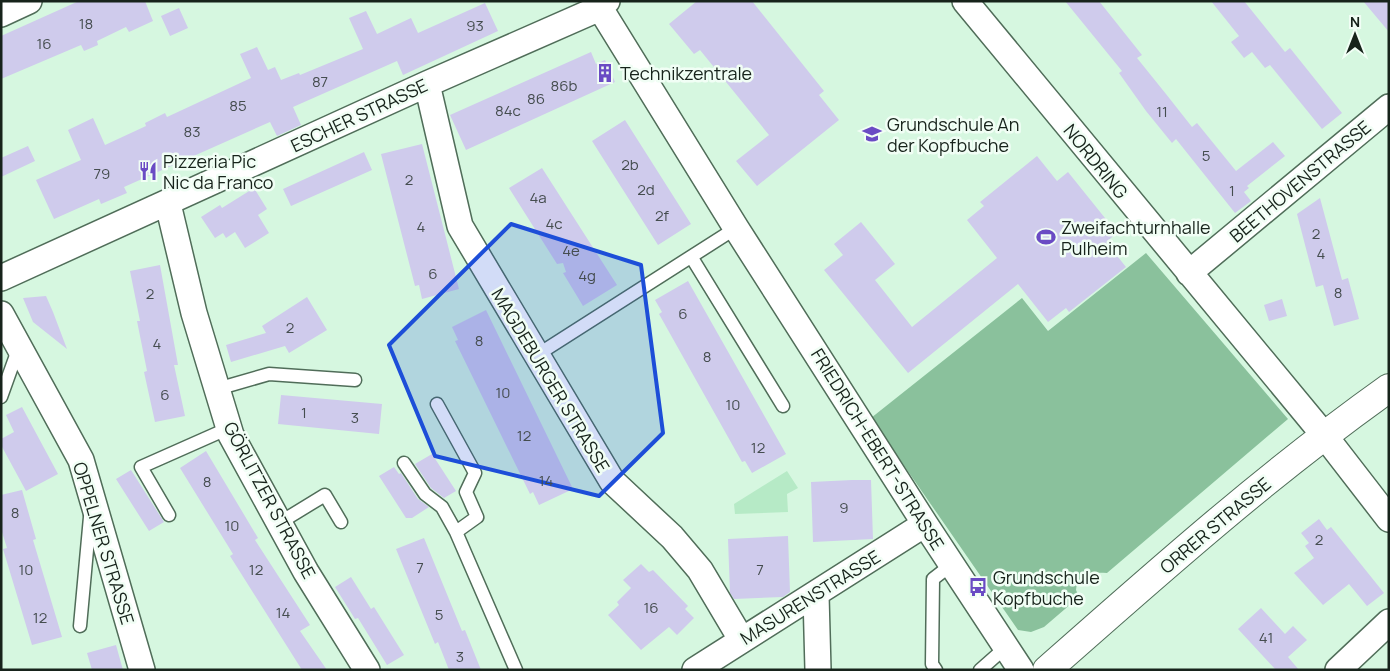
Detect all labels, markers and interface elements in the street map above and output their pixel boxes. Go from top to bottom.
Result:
north arrow [1330,10,1380,60]
text: N [1350,12,1360,31]
house number: 18 [79,13,93,34]
house number: 93 [466,15,484,36]
house number: 16 [36,33,52,54]
place label: Technikzentrale [620,61,752,85]
building icon: Technikzentrale [594,62,616,84]
house number: 87 [312,71,328,92]
street label: ESCHER STRASSE [287,73,431,157]
house number: 86b [551,75,578,96]
house number: 86 [527,88,545,109]
house number: 85 [229,95,247,116]
house number: 84c [495,100,521,121]
house number: 11 [1156,101,1168,122]
place label: Grundschule An der Kopfbuche [887,112,1019,157]
street label: BEETHOVENSTRASSE [1224,115,1376,247]
street label: NORDRING [1059,119,1134,204]
house number: 83 [183,121,201,142]
school or university icon: Grundschule An der Kopfbuche [861,123,883,145]
house number: 5 [1202,145,1210,166]
place label: Pizzeria Pic Nic da Franco [163,149,274,194]
house number: 2b [621,154,639,175]
restaurant icon: Pizzeria Pic Nic da Franco [137,160,159,182]
house number: 79 [94,163,110,184]
house number: 2 [405,169,413,190]
house number: 2d [637,179,655,200]
house number: 1 [1229,180,1235,201]
house number: 4a [529,187,547,208]
house number: 2f [655,205,670,226]
house number: 4c [545,213,563,234]
place label: Zweifachturnhalle Pulheim [1061,215,1211,260]
house number: 4 [417,216,426,237]
house number: 2 [1312,223,1320,244]
sports icon: Zweifachturnhalle Pulheim [1035,226,1057,248]
house number: 4e [562,240,580,261]
house number: 4 [1317,243,1326,264]
house number: 6 [428,263,438,284]
house number: 4g [578,265,596,286]
house number: 8 [1334,282,1342,303]
house number: 2 [146,283,154,304]
street label: MAGDEBURGER STRASSE [486,283,616,477]
house number: 6 [678,303,688,324]
house number: 2 [286,317,294,338]
house number: 8 [475,330,483,351]
house number: 4 [153,333,162,354]
street label: FRIEDRICH-EBERT-STRASSE [806,344,950,554]
house number: 8 [703,346,711,367]
house number: 10 [496,382,511,403]
house number: 6 [160,384,170,405]
house number: 10 [726,394,741,415]
house number: 1 [301,402,307,423]
house number: 3 [351,407,359,428]
street label: GÖRLITZER STRASSE [218,417,322,583]
house number: 12 [517,425,531,446]
house number: 12 [751,437,765,458]
street label: OPPELNER STRASSE [68,459,140,627]
house number: 14 [539,470,553,491]
house number: 8 [203,471,211,492]
street label: ORRER STRASSE [1154,471,1276,579]
house number: 9 [839,497,849,518]
house number: 8 [11,502,19,523]
house number: 10 [225,515,240,536]
house number: 2 [1315,529,1323,550]
street label: MASURENSTRASSE [735,544,885,650]
house number: 7 [416,557,424,578]
house number: 10 [19,559,34,580]
house number: 12 [249,559,263,580]
house number: 7 [756,559,764,580]
place label: Grundschule Kopfbuche [993,565,1100,610]
bus stop icon: Grundschule Kopfbuche [967,576,989,598]
house number: 16 [643,597,659,618]
house number: 14 [276,602,290,623]
house number: 5 [435,604,443,625]
house number: 12 [33,607,47,628]
house number: 41 [1259,627,1273,648]
house number: 3 [456,646,464,667]

